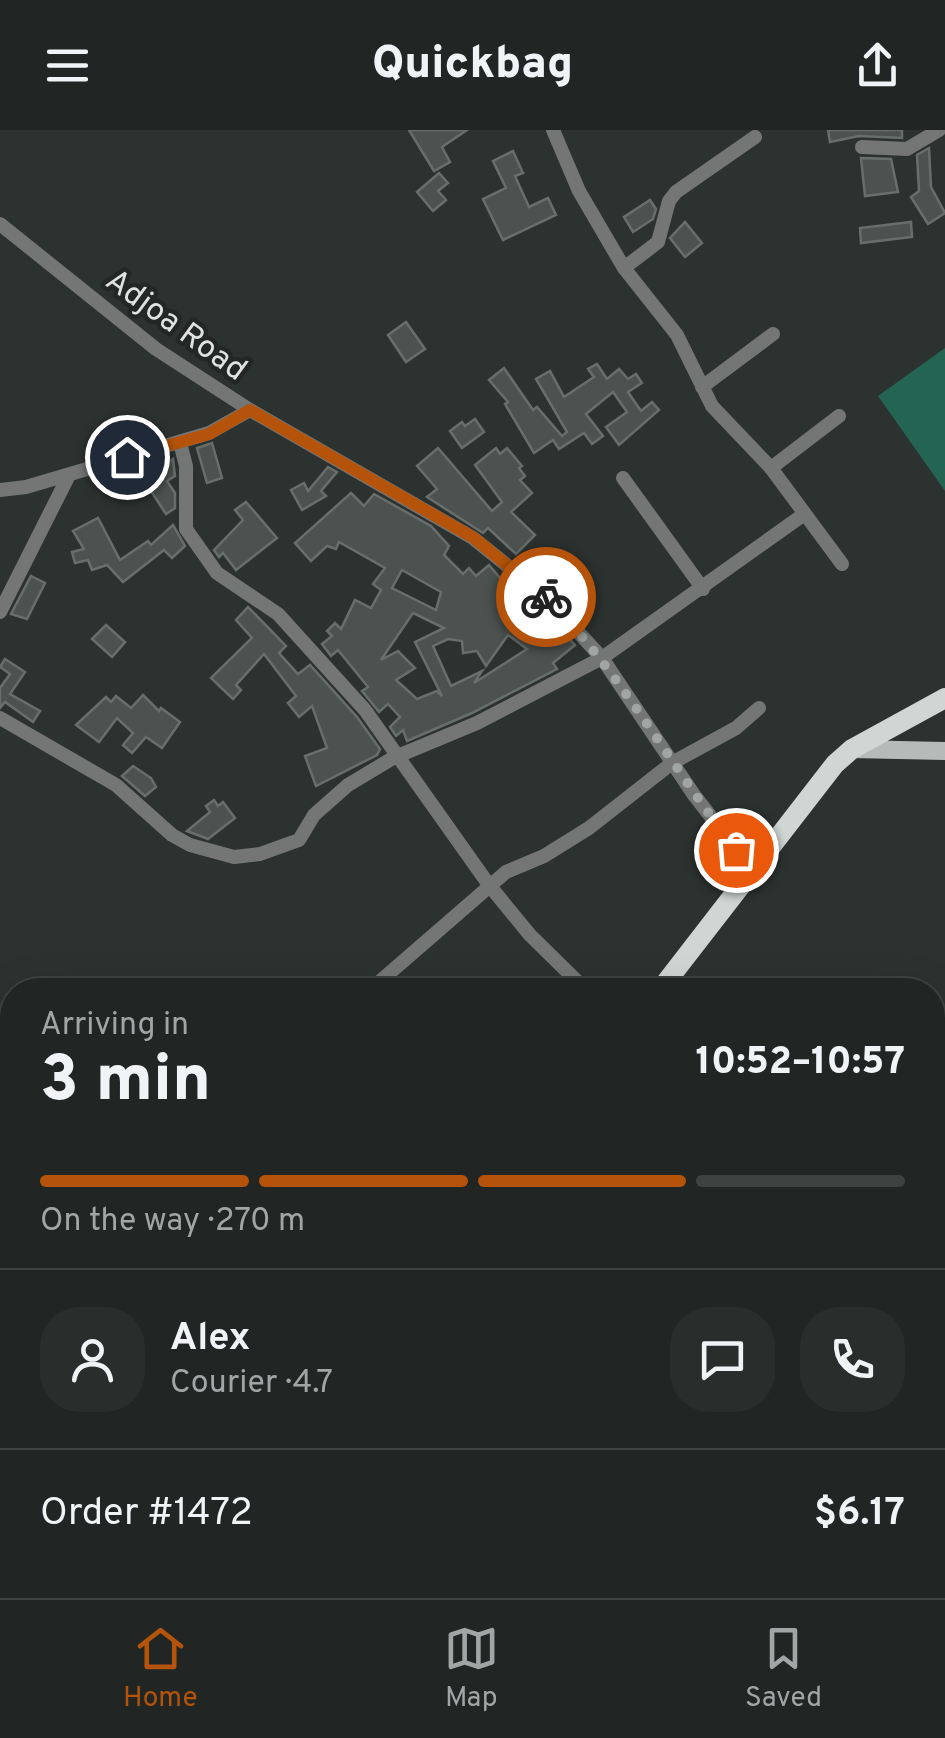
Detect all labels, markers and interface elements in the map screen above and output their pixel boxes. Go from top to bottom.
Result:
text: Quickbag [372,37,573,94]
icon: menu [40,38,95,93]
icon: share [850,38,905,93]
street label: Adjoa Road [97,262,254,391]
pin [85,415,170,500]
icon: home [100,430,155,485]
courier [496,547,596,647]
icon: bike [519,570,574,625]
pin [694,808,779,893]
icon: bag [709,823,764,878]
text: Arriving in [40,1006,189,1046]
text: 10:52–10:57 [695,1039,905,1088]
text: 3 min [40,1042,211,1124]
text: On the way · 270 m [40,1202,305,1242]
button: person [40,1307,145,1412]
button: chat [670,1307,775,1412]
button: phone [800,1307,905,1412]
text: Alex [170,1315,250,1364]
text: Courier · 4.7 [170,1364,333,1404]
text: Order #1472 [40,1490,253,1539]
text: $6.17 [814,1490,905,1539]
tab: Home [123,1621,197,1717]
tab: Map [444,1621,499,1717]
tab: Saved [745,1621,822,1717]

